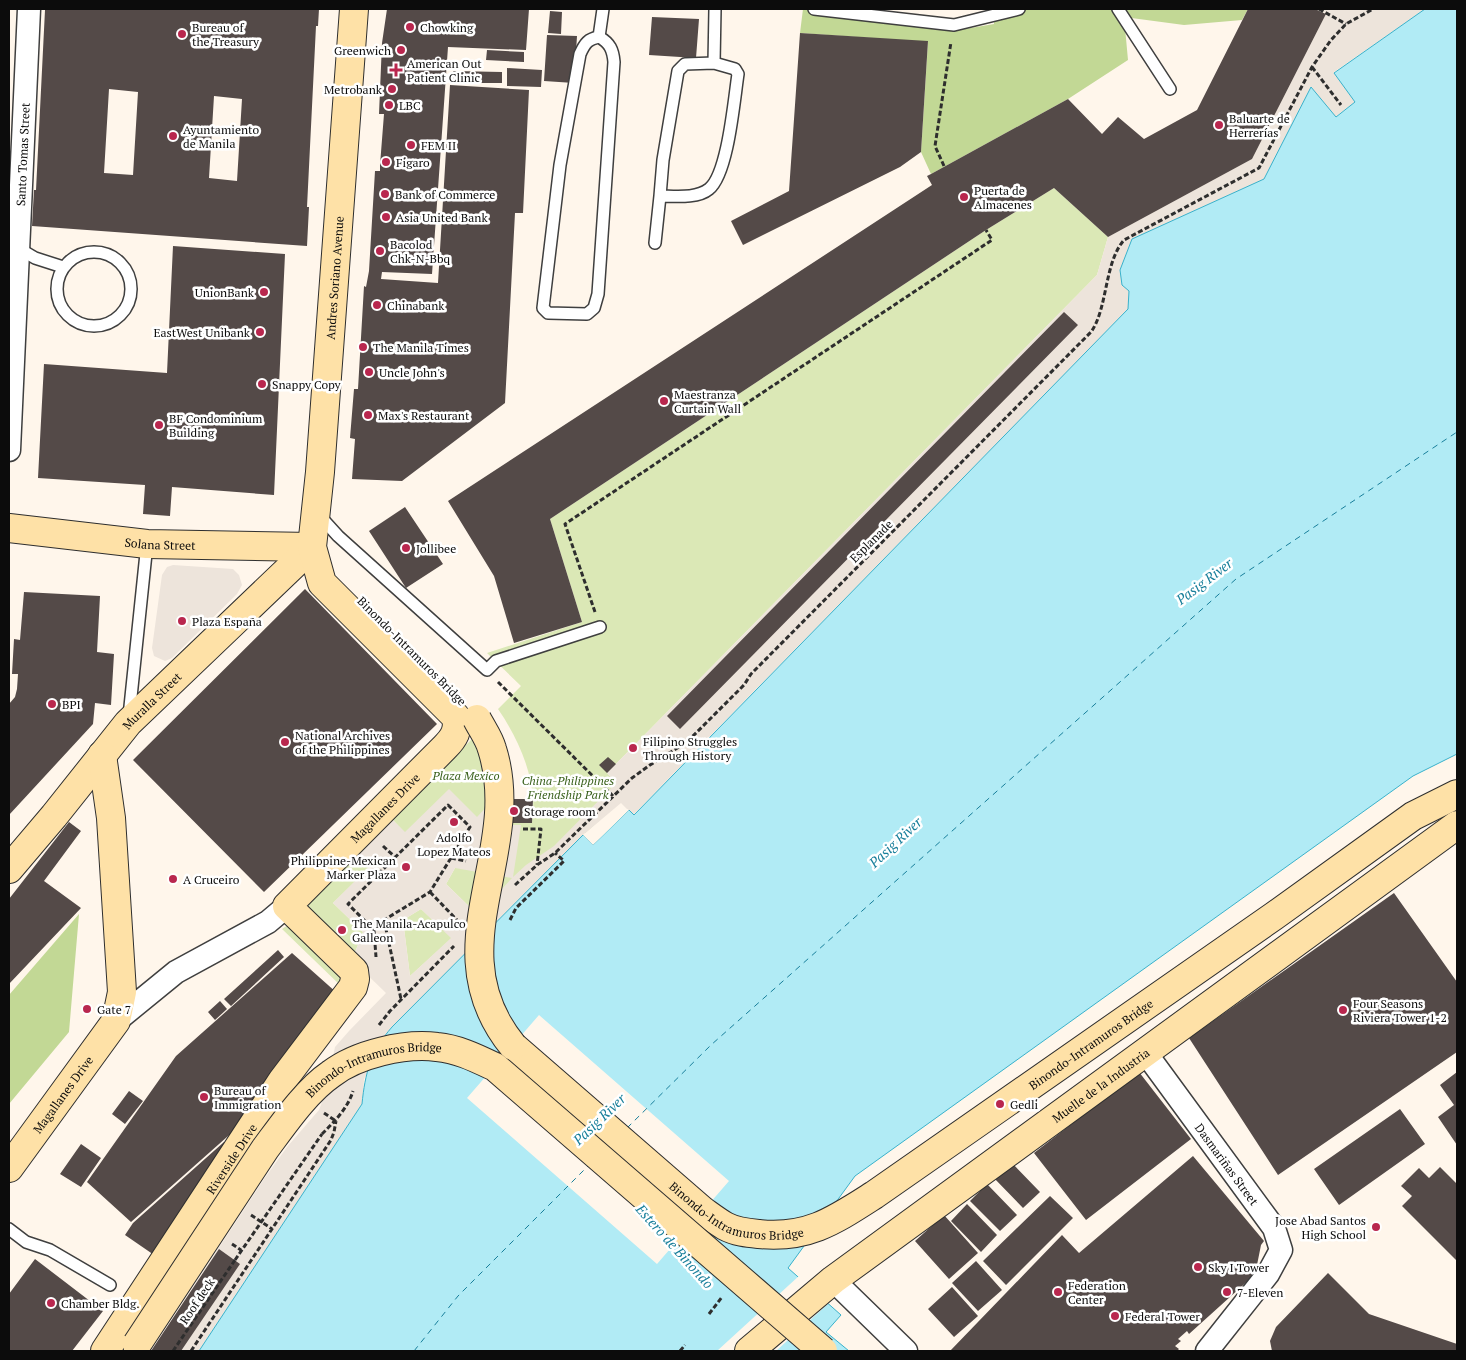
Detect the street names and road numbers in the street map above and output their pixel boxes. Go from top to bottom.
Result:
street label: Santo Tomas Street [13,102,32,206]
street label: Andres Soriano Avenue [322,216,346,340]
street label: Esplanade [846,516,896,566]
street label: Solana Street [124,534,196,552]
street label: Binondo-Intramuros Bridge [354,593,470,709]
street label: Muralla Street [119,668,185,732]
street label: Magallanes Drive [347,770,423,846]
street label: Binondo-Intramuros Bridge [1026,995,1156,1092]
street label: Binondo-Intramuros Bridge [302,1039,443,1100]
street label: Muelle de la Industria [1049,1045,1152,1125]
street label: Magallanes Drive [29,1053,96,1136]
street label: Dasmariñas Street [1192,1120,1262,1208]
street label: Riverside Drive [203,1121,260,1197]
street label: Binondo-Intramuros Bridge [667,1178,805,1242]
street label: Roof deck [176,1275,218,1327]

